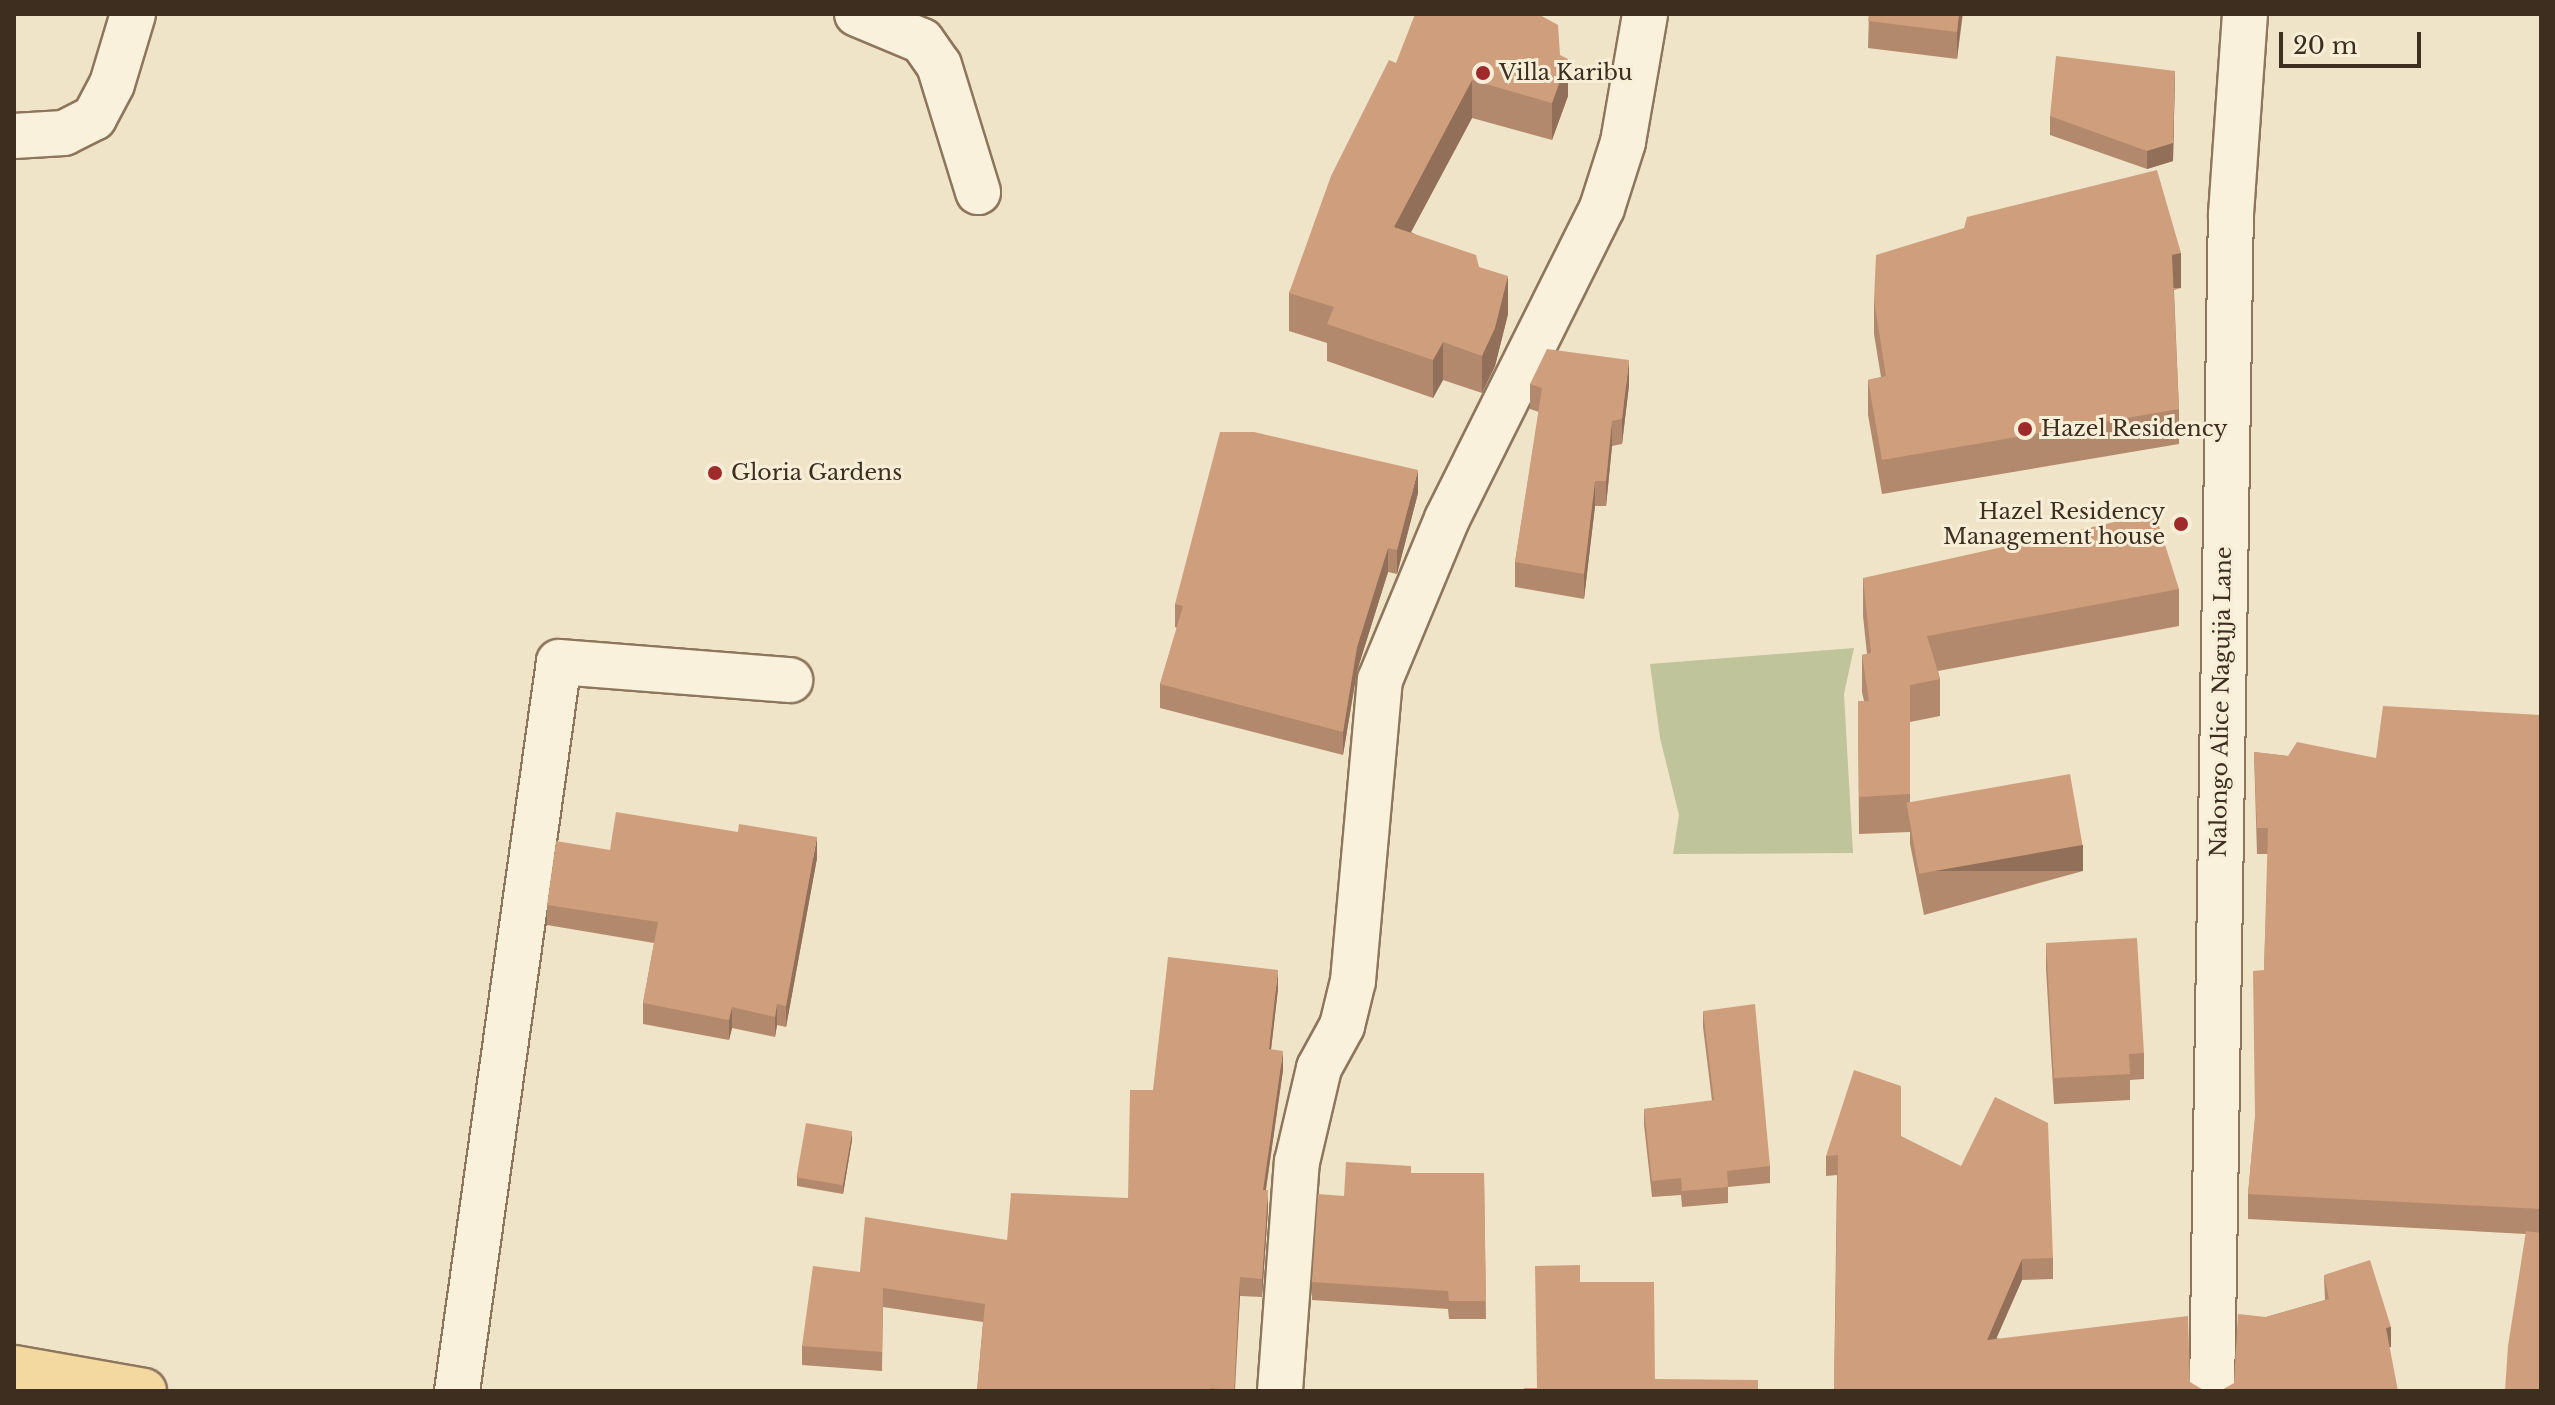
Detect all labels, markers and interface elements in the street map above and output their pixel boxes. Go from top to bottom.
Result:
scale bar [2283,16,2425,66]
text: 20 m [2293,31,2358,60]
place label: Villa Karibu [1499,60,1633,86]
marker: Villa Karibu [1474,64,1492,82]
place label: Hazel Residency [2041,416,2228,442]
marker: Hazel Residency [2016,420,2034,438]
place label: Gloria Gardens [731,460,902,486]
marker: Gloria Gardens [706,464,724,482]
place label: Hazel Residency Management house [1943,498,2165,550]
marker: Hazel Residency Management house [2172,515,2190,533]
street label: Nalongo Alice Nagujja Lane [2205,546,2237,858]

